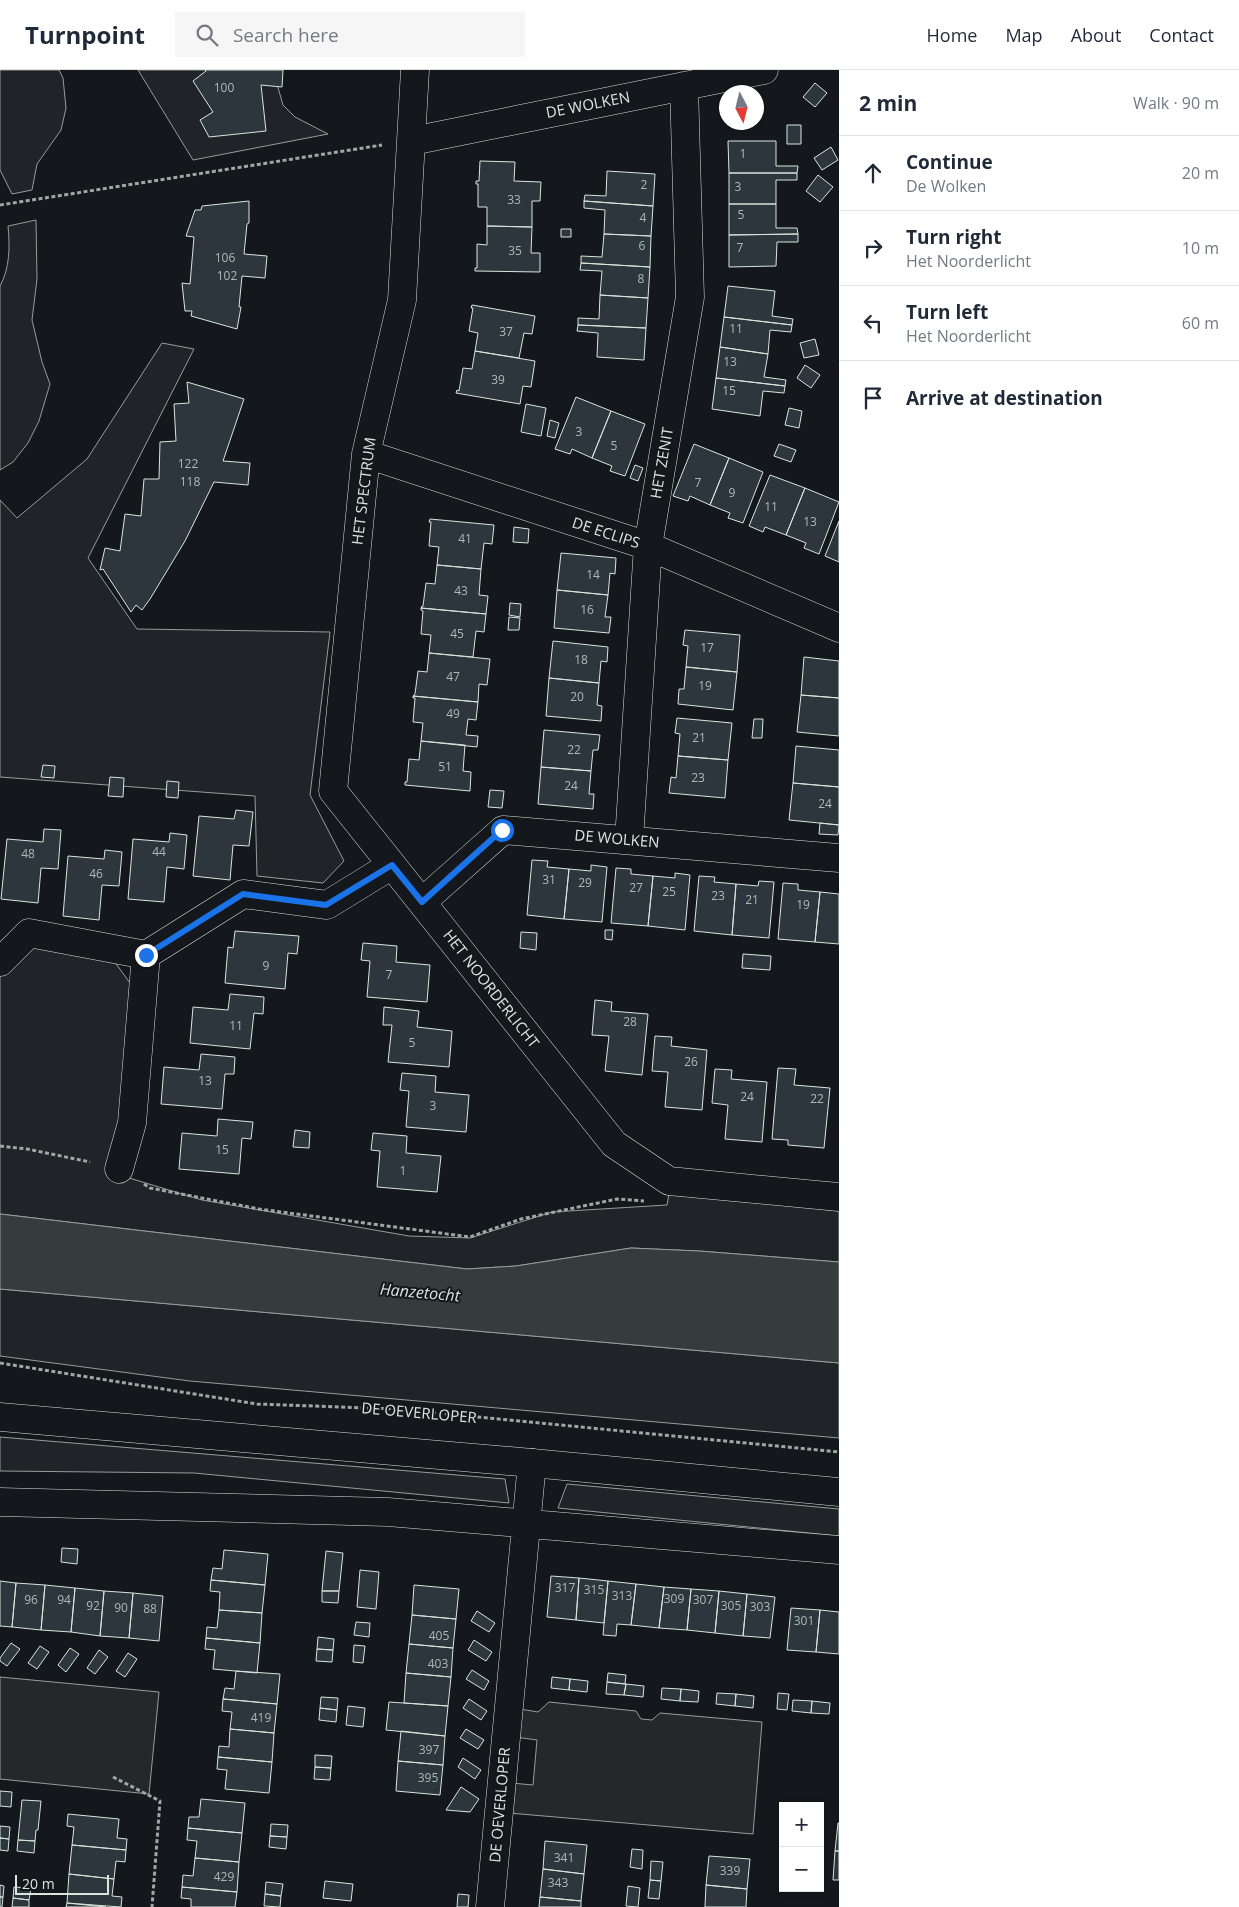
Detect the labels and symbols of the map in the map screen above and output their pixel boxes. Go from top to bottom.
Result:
house number: 100 [214,79,234,96]
north arrow [719,85,764,130]
street label: DE WOLKEN [544,86,632,122]
house number: 1 [740,145,746,162]
house number: 2 [641,176,648,193]
house number: 3 [735,178,742,195]
house number: 33 [507,191,521,208]
house number: 5 [738,206,745,223]
house number: 4 [640,209,647,226]
house number: 6 [639,237,646,254]
house number: 7 [737,239,744,256]
house number: 35 [508,242,522,259]
house number: 106 [215,249,235,266]
house number: 102 [217,267,237,284]
house number: 8 [638,270,645,287]
house number: 11 [729,320,743,337]
house number: 37 [499,323,513,340]
house number: 13 [723,353,737,370]
house number: 39 [491,371,505,388]
house number: 15 [722,382,736,399]
house number: 3 [576,423,583,440]
street label: HET ZENIT [645,425,677,500]
street label: HET SPECTRUM [346,436,380,546]
house number: 5 [611,437,618,454]
house number: 122 [178,455,198,472]
house number: 118 [180,473,200,490]
house number: 7 [695,474,702,491]
house number: 9 [729,484,736,501]
house number: 11 [764,498,778,515]
street label: DE ECLIPS [570,512,643,552]
house number: 13 [803,513,817,530]
house number: 41 [458,530,472,547]
house number: 14 [586,566,600,583]
house number: 43 [454,582,468,599]
house number: 16 [580,601,594,618]
house number: 45 [450,625,464,642]
house number: 17 [700,639,714,656]
house number: 18 [574,651,588,668]
house number: 47 [446,668,460,685]
house number: 19 [698,677,712,694]
house number: 20 [570,688,584,705]
house number: 49 [446,705,460,722]
house number: 21 [692,729,706,746]
house number: 22 [567,741,581,758]
house number: 51 [438,758,452,775]
house number: 23 [691,769,705,786]
house number: 24 [564,777,578,794]
house number: 24 [818,795,832,812]
route start [491,819,514,842]
street label: DE WOLKEN [574,824,660,852]
house number: 44 [152,843,166,860]
house number: 48 [21,845,35,862]
house number: 46 [89,865,103,882]
house number: 31 [542,871,556,888]
house number: 29 [578,874,592,891]
house number: 27 [629,879,643,896]
house number: 25 [662,883,676,900]
house number: 23 [711,887,725,904]
house number: 21 [745,891,759,908]
house number: 19 [796,896,810,913]
street label: HET NOORDERLICHT [439,925,545,1052]
route end [135,944,158,967]
house number: 9 [263,957,270,974]
house number: 7 [386,966,393,983]
house number: 28 [623,1013,637,1030]
house number: 11 [229,1017,243,1034]
house number: 5 [409,1034,416,1051]
house number: 26 [684,1053,698,1070]
house number: 13 [198,1072,212,1089]
house number: 24 [740,1088,754,1105]
house number: 22 [810,1090,824,1107]
house number: 3 [430,1097,437,1114]
house number: 15 [215,1141,229,1158]
house number: 1 [400,1162,406,1179]
water label: Hanzetocht [379,1278,462,1307]
street label: DE OEVERLOPER [361,1397,478,1427]
house number: 317 [555,1579,575,1596]
house number: 315 [584,1581,604,1598]
house number: 313 [612,1587,632,1604]
house number: 309 [664,1590,684,1607]
house number: 96 [24,1591,38,1608]
house number: 94 [57,1591,71,1608]
house number: 307 [693,1591,713,1608]
house number: 92 [86,1597,100,1614]
house number: 305 [721,1597,741,1614]
house number: 303 [750,1598,770,1615]
house number: 90 [114,1599,128,1616]
house number: 88 [143,1600,157,1617]
house number: 301 [794,1612,814,1629]
house number: 405 [429,1627,449,1644]
house number: 403 [428,1655,448,1672]
house number: 419 [251,1709,271,1726]
house number: 397 [419,1741,439,1758]
street label: DE OEVERLOPER [484,1746,514,1863]
house number: 395 [418,1769,438,1786]
house number: 341 [554,1849,574,1866]
house number: 339 [720,1862,740,1879]
house number: 429 [214,1868,234,1885]
scale bar [15,1872,109,1895]
house number: 343 [548,1874,568,1891]

